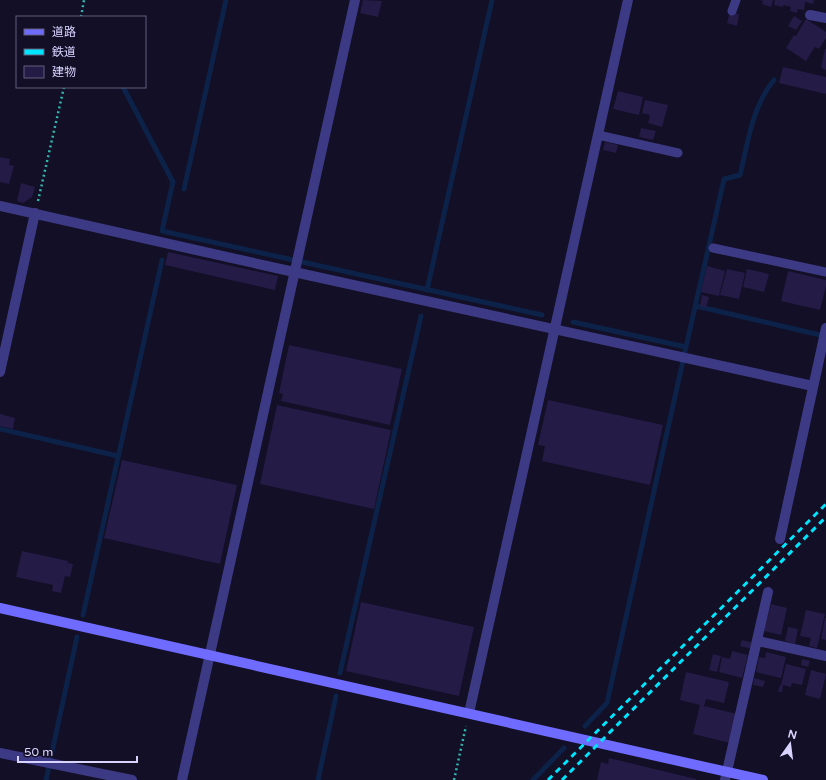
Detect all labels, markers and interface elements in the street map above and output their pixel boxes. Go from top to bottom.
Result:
legend [16,16,146,88]
text: 道路 [52,25,76,39]
text: 鉄道 [52,45,76,59]
text: 建物 [52,65,76,79]
north arrow [770,724,810,764]
text: N [786,727,798,742]
scale bar [18,738,137,764]
text: 50 m [24,745,53,759]

